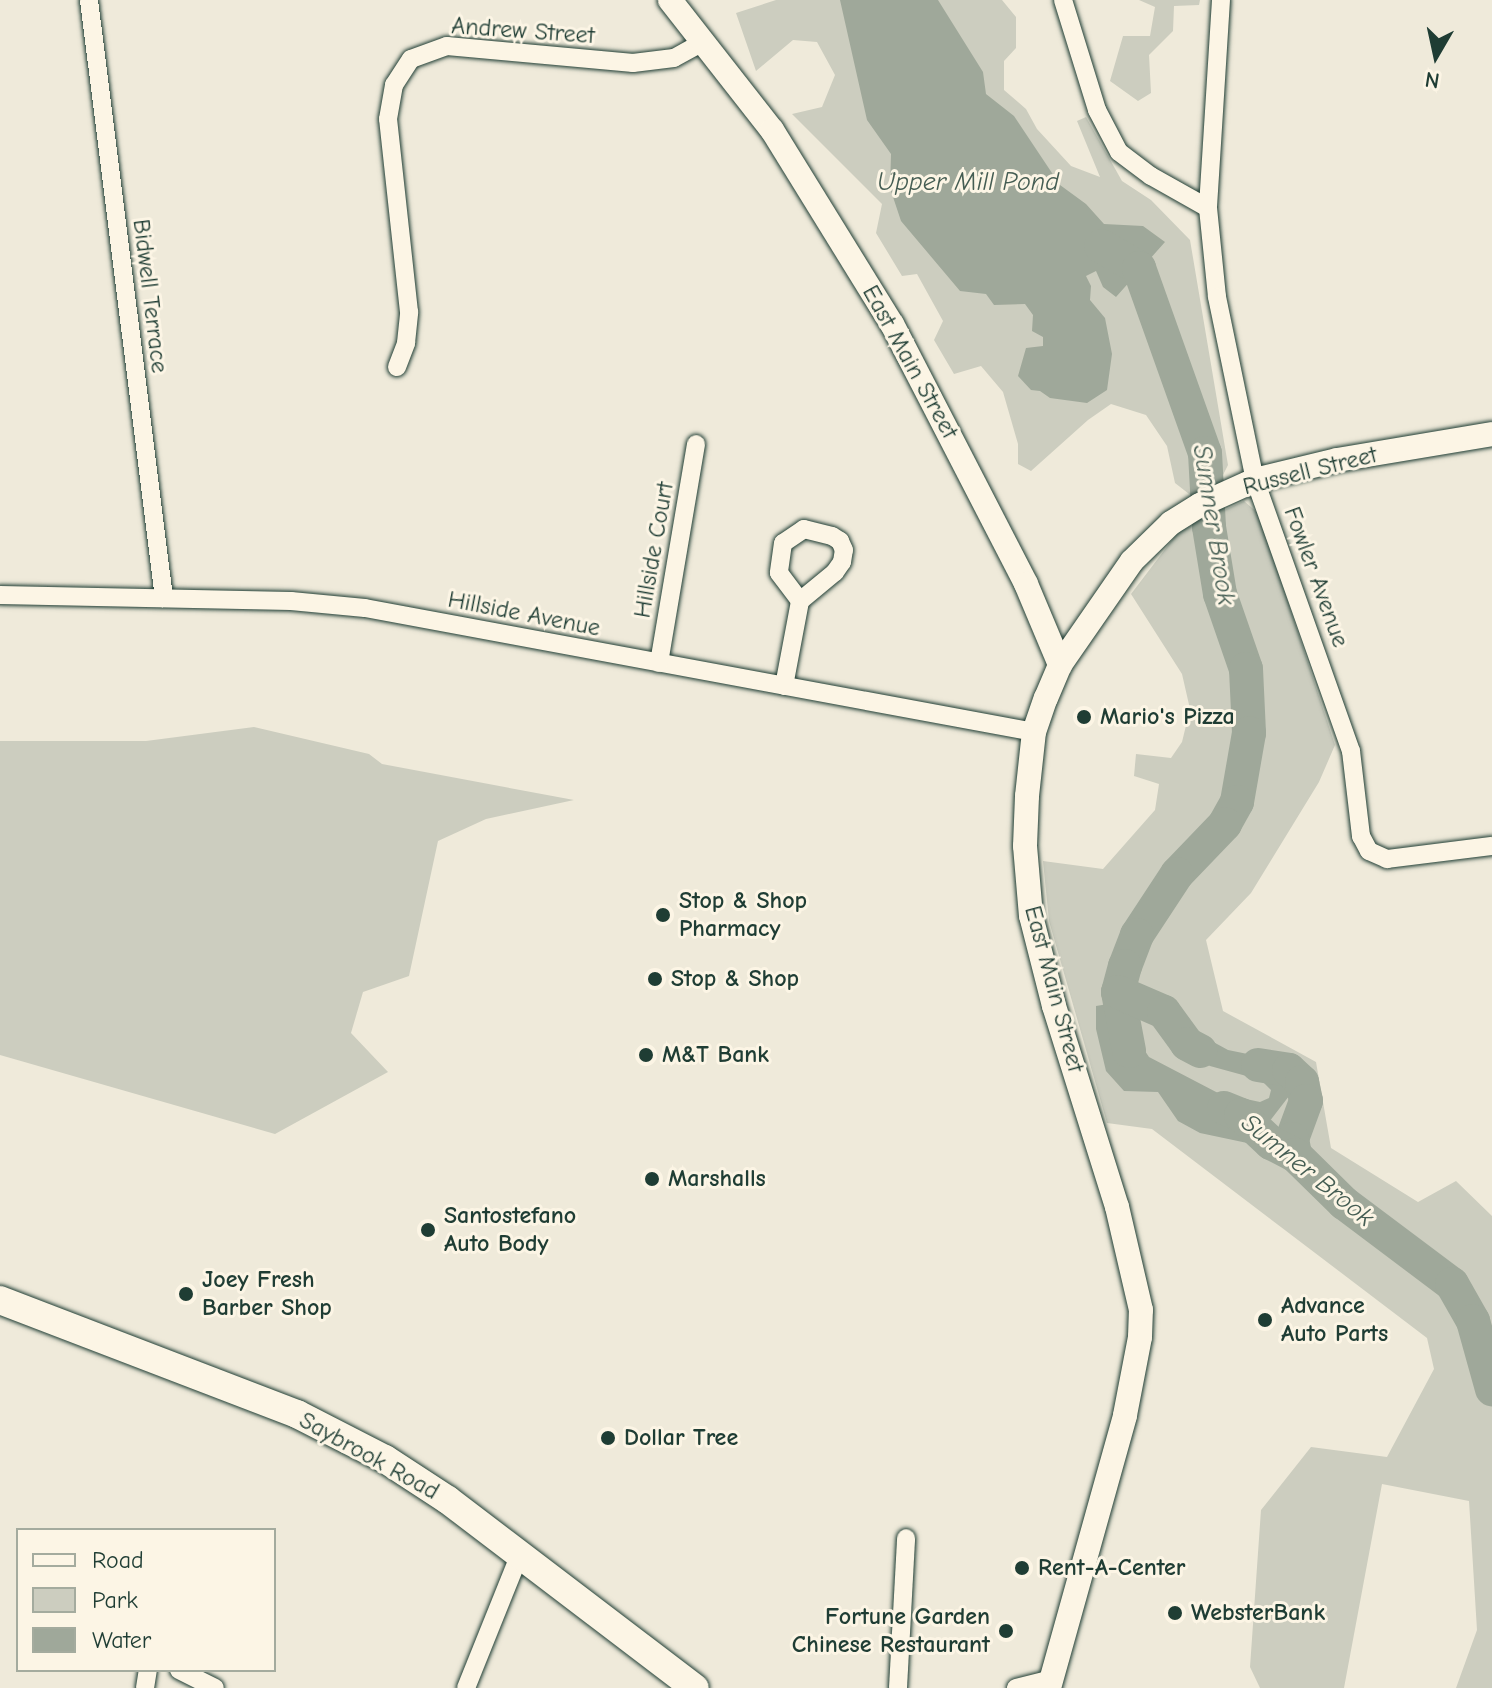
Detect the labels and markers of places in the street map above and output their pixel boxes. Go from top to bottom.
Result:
place label: Mario's Pizza [1100,703,1235,731]
marker: Mario's Pizza [1075,708,1093,726]
place label: Stop & Shop Pharmacy [679,887,807,943]
marker: Stop & Shop Pharmacy [654,906,672,924]
place label: Stop & Shop [671,965,799,993]
marker: Stop & Shop [646,970,664,988]
place label: M&T Bank [662,1041,769,1069]
marker: M&T Bank [637,1046,655,1064]
place label: Marshalls [668,1165,766,1193]
marker: Marshalls [643,1170,661,1188]
place label: Santostefano Auto Body [444,1202,576,1258]
marker: Santostefano Auto Body [419,1221,437,1239]
place label: Joey Fresh Barber Shop [202,1266,332,1322]
marker: Joey Fresh Barber Shop [177,1285,195,1303]
place label: Advance Auto Parts [1281,1292,1388,1348]
marker: Advance Auto Parts [1256,1311,1274,1329]
place label: Dollar Tree [624,1424,738,1452]
marker: Dollar Tree [599,1429,617,1447]
place label: Rent-A-Center [1038,1554,1185,1582]
marker: Rent-A-Center [1013,1559,1031,1577]
place label: WebsterBank [1191,1599,1325,1627]
place label: Fortune Garden Chinese Restaurant [792,1603,990,1659]
marker: WebsterBank [1166,1604,1184,1622]
marker: Fortune Garden Chinese Restaurant [997,1622,1015,1640]

